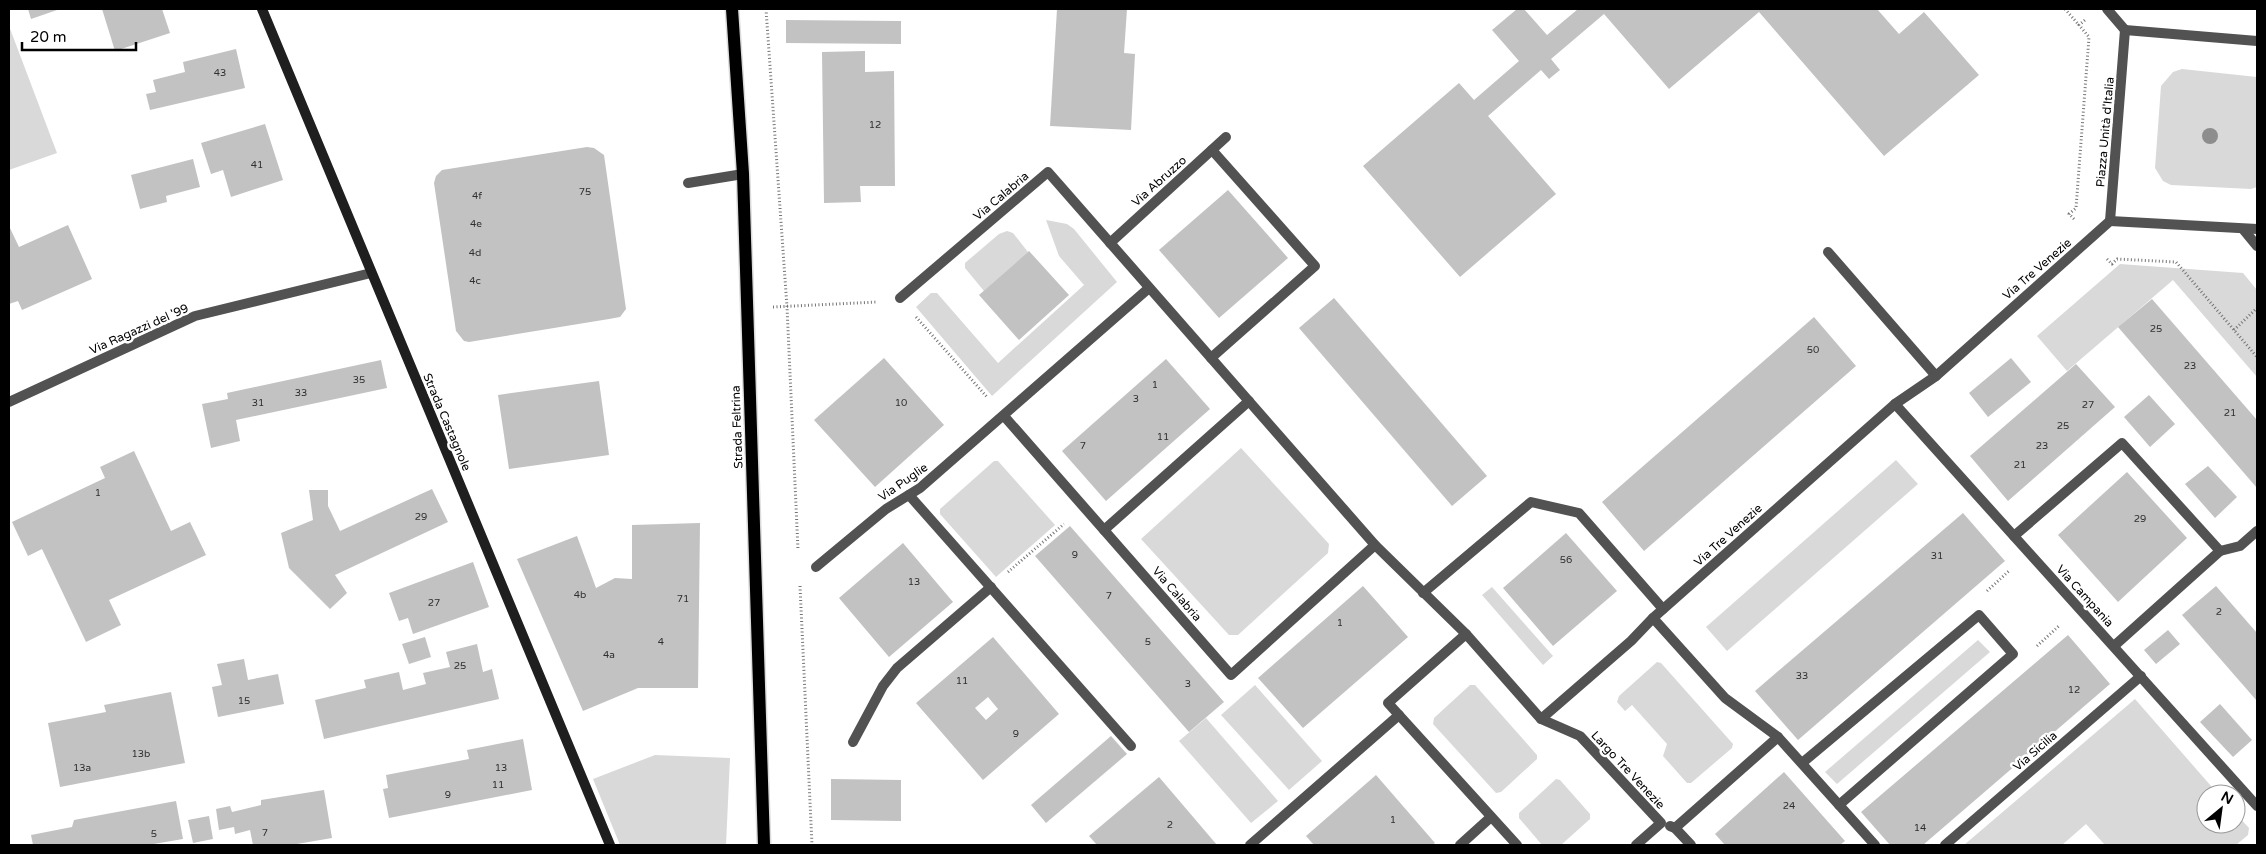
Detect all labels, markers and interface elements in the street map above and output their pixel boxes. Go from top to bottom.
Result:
scale bar [22,20,136,52]
text: 20 m [30,28,67,46]
house number: 43 [214,67,226,79]
street label: Piazza Unità d'Italia [2093,76,2117,188]
house number: 12 [869,119,881,131]
street label: Via Abruzzo [1129,153,1189,209]
house number: 41 [251,159,263,171]
street label: Via Calabria [971,169,1031,223]
house number: 75 [579,186,591,198]
house number: 4f [472,190,482,202]
house number: 4e [470,218,482,230]
street label: Via Tre Venezie [2000,235,2074,303]
house number: 4d [469,247,481,259]
house number: 4c [469,275,481,287]
street label: Via Ragazzi del '99 [87,301,191,357]
house number: 25 [2150,323,2162,335]
house number: 50 [1807,344,1819,356]
house number: 23 [2184,360,2196,372]
street label: Strada Castagnole [420,371,474,473]
house number: 35 [353,374,365,386]
house number: 1 [1152,379,1158,391]
street label: Strada Feltrina [729,385,745,469]
house number: 33 [295,387,307,399]
house number: 3 [1133,393,1139,405]
house number: 31 [252,397,264,409]
house number: 10 [895,397,907,409]
house number: 27 [2082,399,2094,411]
house number: 21 [2224,407,2236,419]
house number: 25 [2057,420,2069,432]
house number: 11 [1157,431,1169,443]
house number: 7 [1080,440,1086,452]
house number: 23 [2036,440,2048,452]
house number: 21 [2014,459,2026,471]
street label: Via Puglie [876,460,930,504]
house number: 1 [95,487,101,499]
street label: Via Tre Venezie [1691,501,1765,569]
house number: 29 [415,511,427,523]
house number: 29 [2134,513,2146,525]
house number: 9 [1072,549,1078,561]
house number: 31 [1931,550,1943,562]
house number: 56 [1560,554,1572,566]
street label: Via Campania [2054,562,2116,630]
street label: Via Calabria [1149,564,1205,624]
house number: 13 [908,576,920,588]
house number: 4b [574,589,586,601]
house number: 7 [1106,590,1112,602]
house number: 71 [677,593,689,605]
house number: 27 [428,597,440,609]
house number: 2 [2216,606,2222,618]
house number: 1 [1337,617,1343,629]
house number: 4 [658,636,664,648]
house number: 5 [1145,636,1151,648]
house number: 4a [603,649,615,661]
house number: 25 [454,660,466,672]
house number: 33 [1796,670,1808,682]
house number: 11 [956,675,968,687]
house number: 3 [1185,678,1191,690]
house number: 12 [2068,684,2080,696]
house number: 15 [238,695,250,707]
house number: 9 [1013,728,1019,740]
street label: Largo Tre Venezie [1588,728,1668,812]
street label: Via Sicilia [2010,728,2060,774]
house number: 13b [132,748,150,760]
house number: 13a [73,762,91,774]
house number: 13 [495,762,507,774]
house number: 11 [492,779,504,791]
north arrow [2196,784,2246,834]
text: N [2218,788,2236,808]
house number: 9 [445,789,451,801]
house number: 24 [1783,800,1795,812]
house number: 1 [1390,814,1396,826]
house number: 2 [1167,819,1173,831]
house number: 14 [1914,822,1926,834]
house number: 7 [262,827,268,839]
house number: 5 [151,828,157,840]

